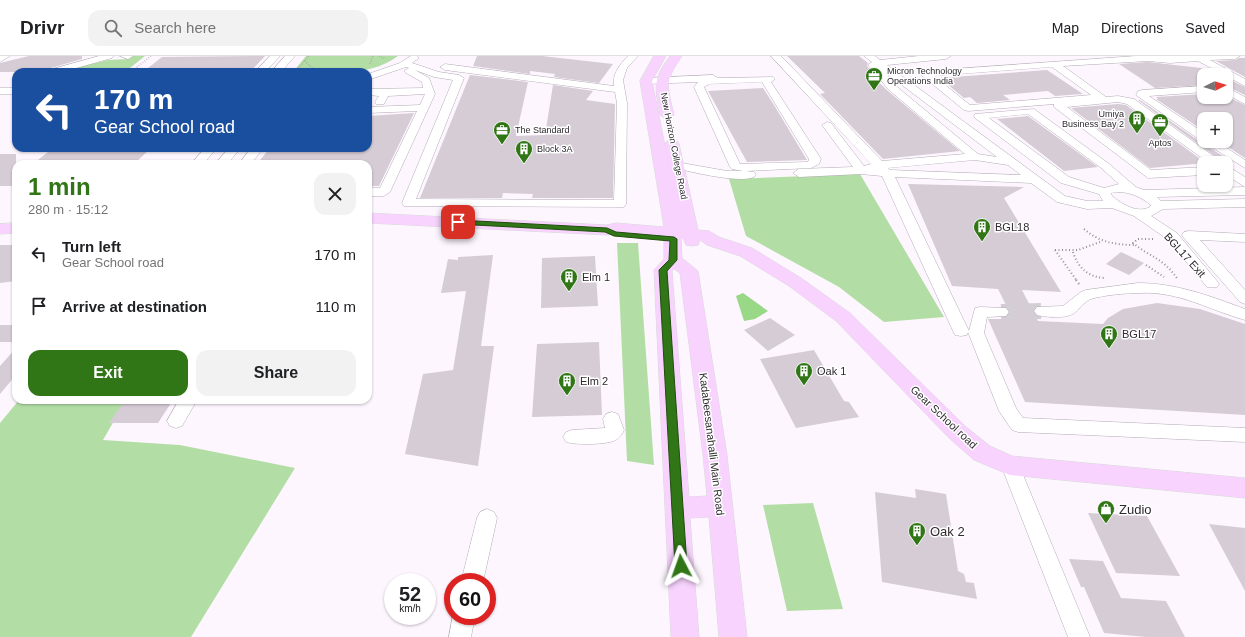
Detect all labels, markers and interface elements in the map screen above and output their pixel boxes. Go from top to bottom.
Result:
search box [88,10,368,46]
text: Drivr [20,17,64,38]
icon: search [102,17,124,39]
text: Search here [134,19,216,36]
text: Map [1052,20,1079,36]
text: Directions [1101,20,1163,36]
text: Saved [1185,20,1225,36]
office icon: Micron Technology Operations India [864,66,884,91]
place label: Micron Technology Operations India [887,66,962,86]
north arrow [1197,68,1233,104]
map controls [1197,68,1233,192]
icon: left [28,84,80,136]
text: 170 m [94,84,173,115]
street label: New Horizon College Road [659,92,689,200]
place label: Umiya Business Bay 2 [1062,109,1124,129]
building icon: Umiya Business Bay 2 [1127,109,1147,134]
office icon: Aptos [1150,112,1170,137]
button: + [1197,112,1233,148]
text: Gear School road [94,117,235,137]
office icon: The Standard [492,120,512,145]
place label: The Standard [515,125,570,135]
place label: Aptos [1148,138,1172,148]
building icon: Block 3A [514,139,534,164]
place label: Block 3A [537,144,573,154]
button: − [1197,156,1233,192]
text: 1 min [28,173,91,200]
button: close [314,173,356,215]
text: 280 m · 15:12 [28,202,108,217]
pin [441,205,475,239]
icon: arrive [447,211,469,233]
building icon: BGL18 [972,217,992,242]
place label: BGL18 [995,221,1029,233]
street label: BGL17 Exit [1162,230,1208,280]
text: Turn left [62,238,121,255]
icon: left [28,243,50,265]
text: 170 m [314,246,356,263]
text: Gear School road [62,255,164,270]
building icon: Elm 1 [559,267,579,292]
place label: Elm 1 [582,271,610,283]
icon: arrive [28,295,50,317]
text: Arrive at destination [62,298,207,315]
text: 110 m [315,298,356,315]
building icon: BGL17 [1099,324,1119,349]
place label: BGL17 [1122,328,1156,340]
button: Exit [28,350,188,396]
button: Share [196,350,356,396]
building icon: Oak 1 [794,361,814,386]
place label: Oak 1 [817,365,846,377]
building icon: Elm 2 [557,371,577,396]
street label: Kadabeesanahalli Main Road [697,372,727,516]
place label: Elm 2 [580,375,608,387]
street label: Gear School road [908,383,980,451]
shop icon: Zudio [1096,499,1116,524]
place label: Zudio [1119,502,1152,517]
building icon: Oak 2 [907,521,927,546]
place label: Oak 2 [930,524,965,539]
position arrow [660,545,702,587]
speed limit sign: 60 [444,573,496,625]
text: 52 [399,583,421,605]
text: km/h [399,603,421,614]

